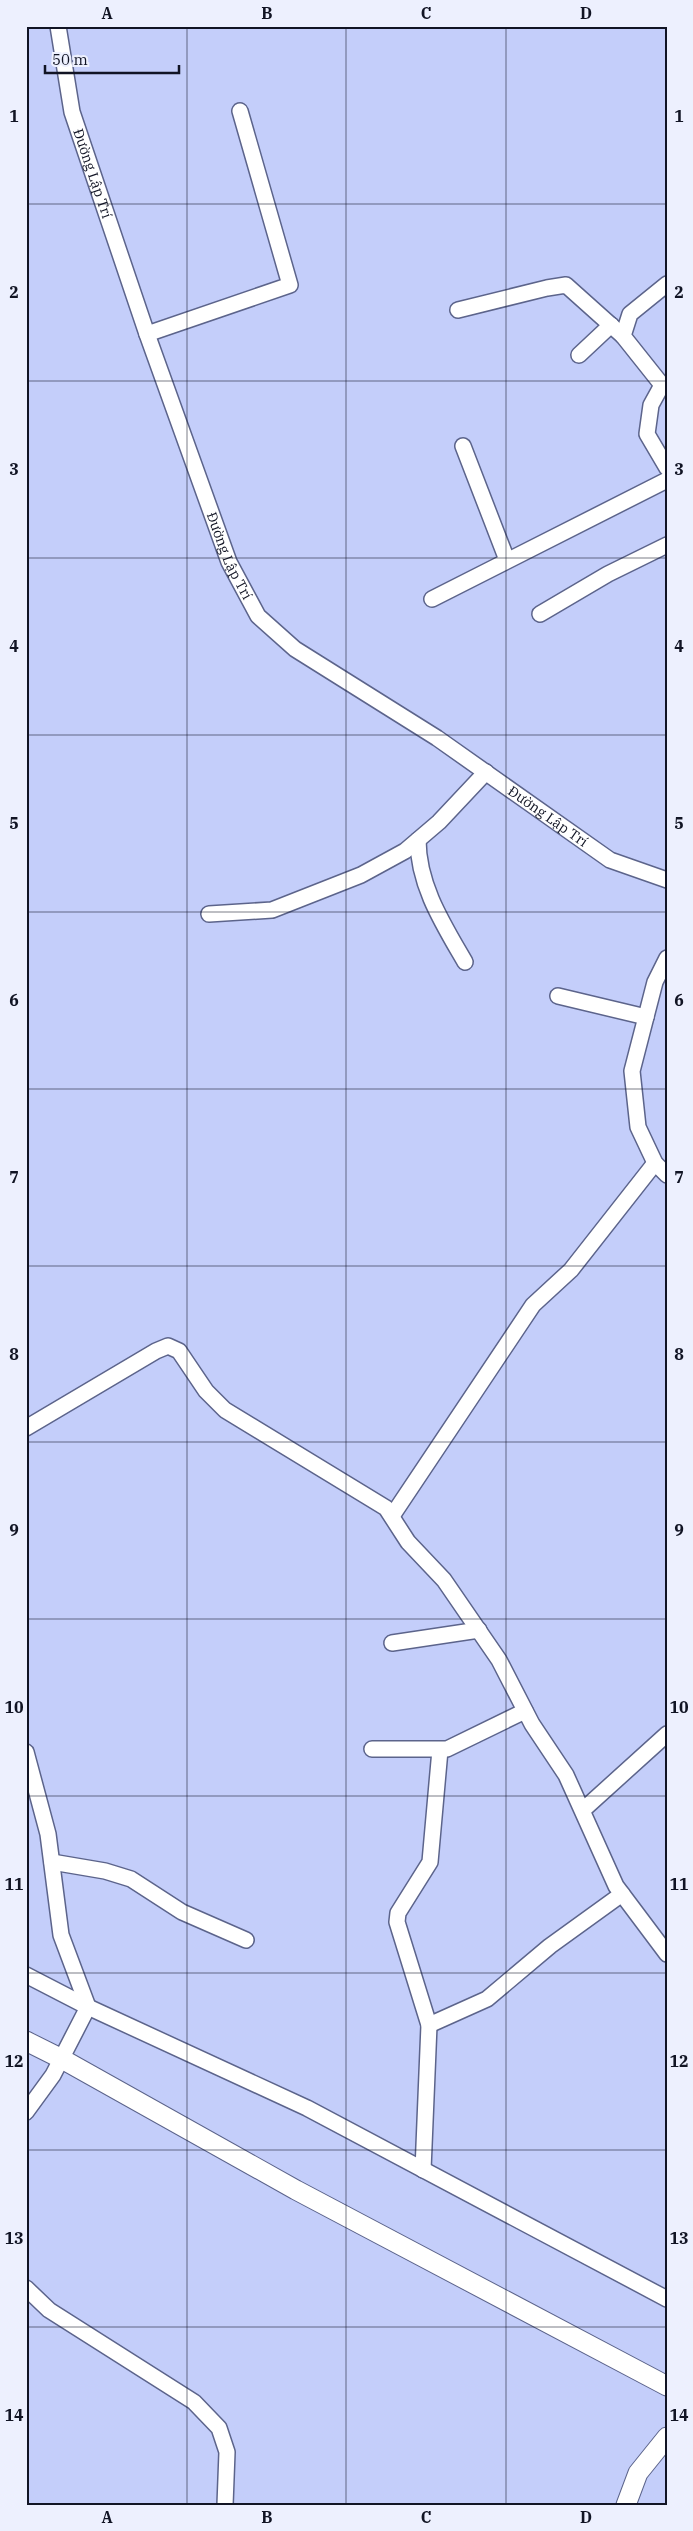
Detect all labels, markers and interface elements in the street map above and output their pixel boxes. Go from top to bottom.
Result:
text: A [101,3,113,23]
text: B [261,3,273,23]
text: C [421,3,431,23]
text: D [580,3,592,23]
scale bar [45,42,179,74]
text: 50 m [52,50,88,69]
text: 1 [9,106,19,126]
text: 1 [674,106,684,126]
street label: Đường Lập Trí [69,126,116,221]
text: 2 [9,282,19,302]
text: 2 [674,282,684,302]
text: 3 [9,459,19,479]
text: 3 [674,459,684,479]
street label: Đường Lập Trí [203,509,256,602]
text: 4 [9,636,19,656]
text: 4 [674,636,684,656]
street label: Đường Lập Trí [505,782,591,851]
text: 5 [9,813,19,833]
text: 5 [674,813,684,833]
text: 6 [9,990,19,1010]
text: 6 [674,990,684,1010]
text: 7 [9,1167,19,1187]
text: 7 [674,1167,684,1187]
text: 8 [9,1344,19,1364]
text: 8 [674,1344,684,1364]
text: 9 [9,1520,19,1540]
text: 9 [674,1520,684,1540]
text: 10 [4,1697,24,1717]
text: 10 [669,1697,689,1717]
text: 11 [4,1874,24,1894]
text: 11 [669,1874,689,1894]
text: 12 [4,2051,24,2071]
text: 12 [669,2051,689,2071]
text: 13 [4,2228,24,2248]
text: 13 [669,2228,689,2248]
text: 14 [4,2405,24,2425]
text: 14 [669,2405,689,2425]
text: A [101,2507,113,2527]
text: B [261,2507,273,2527]
text: C [421,2507,431,2527]
text: D [580,2507,592,2527]

